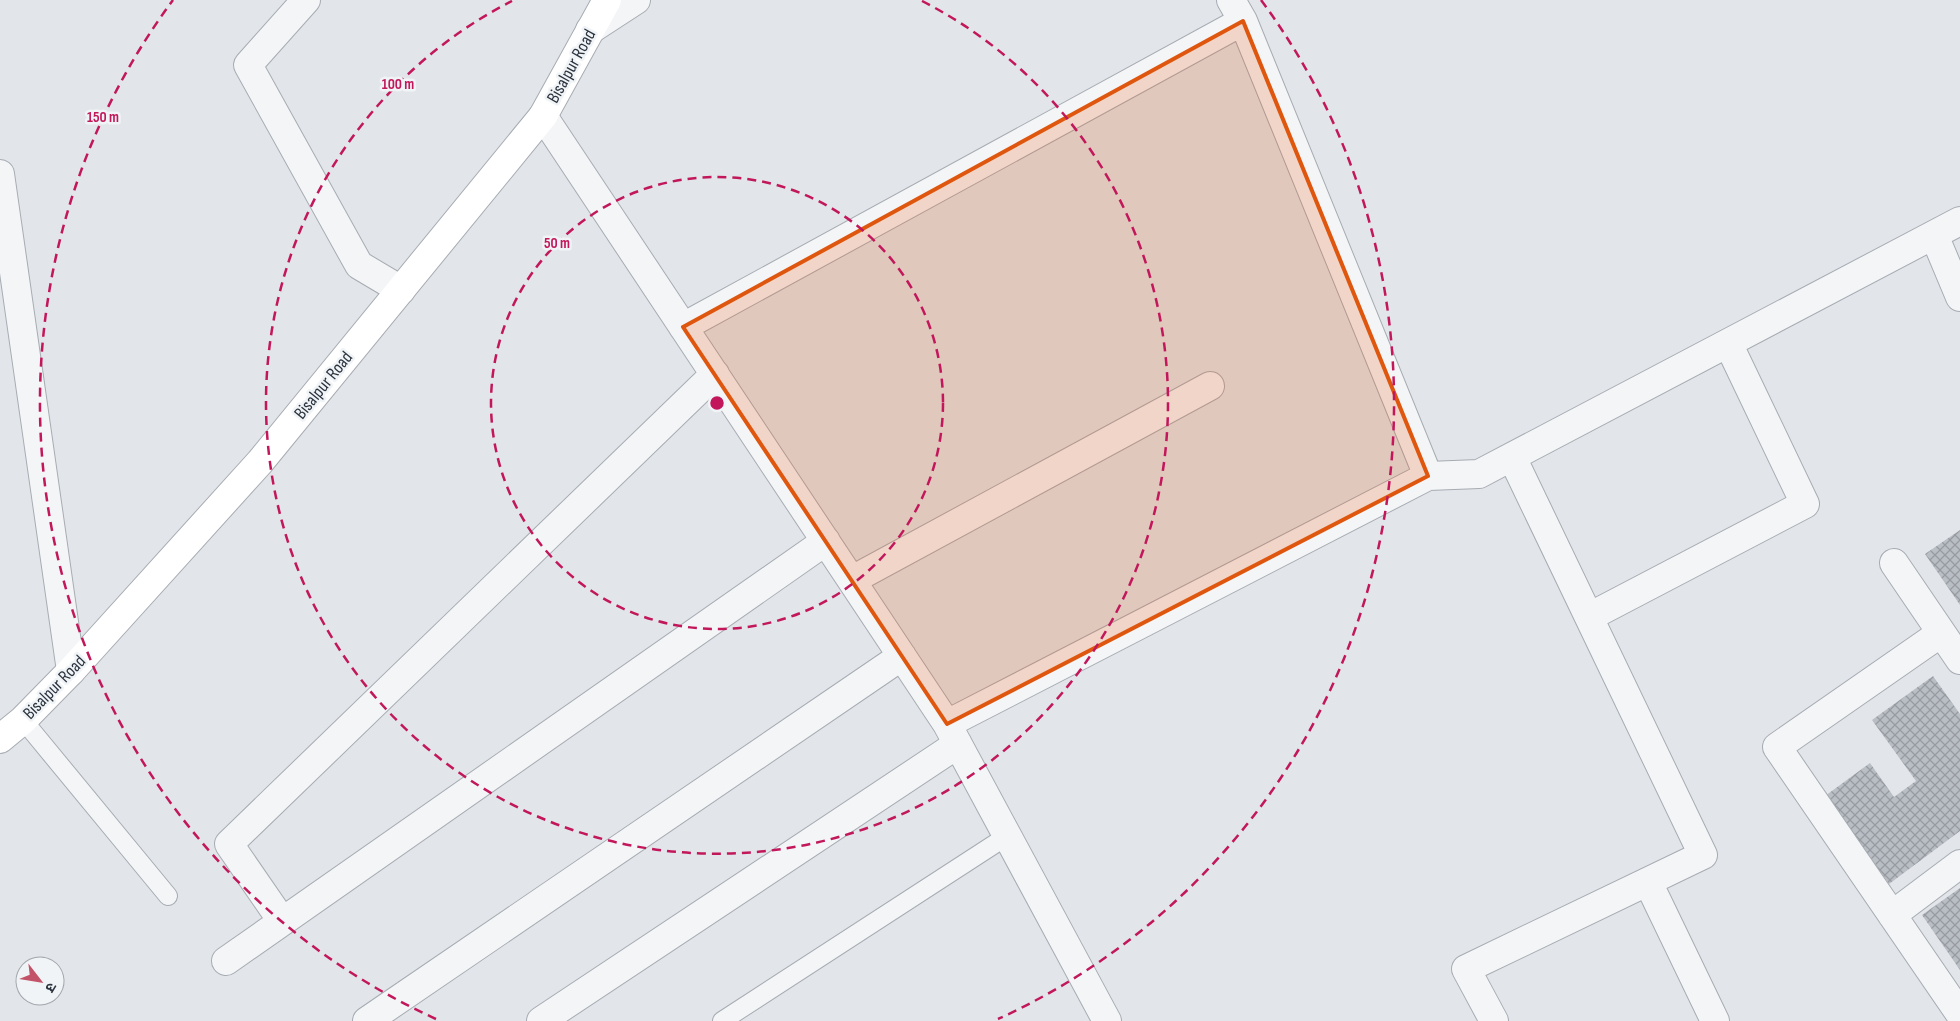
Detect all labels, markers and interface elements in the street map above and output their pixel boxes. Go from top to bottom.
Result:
street label: Bisalpur Road [543,26,600,107]
text: 100 m [382,75,414,94]
text: 150 m [87,108,119,127]
text: 50 m [544,234,570,253]
street label: Bisalpur Road [290,347,357,423]
centre of rings [708,394,726,412]
street label: Bisalpur Road [19,651,90,724]
north arrow [15,956,65,1006]
text: उ [41,980,60,996]

